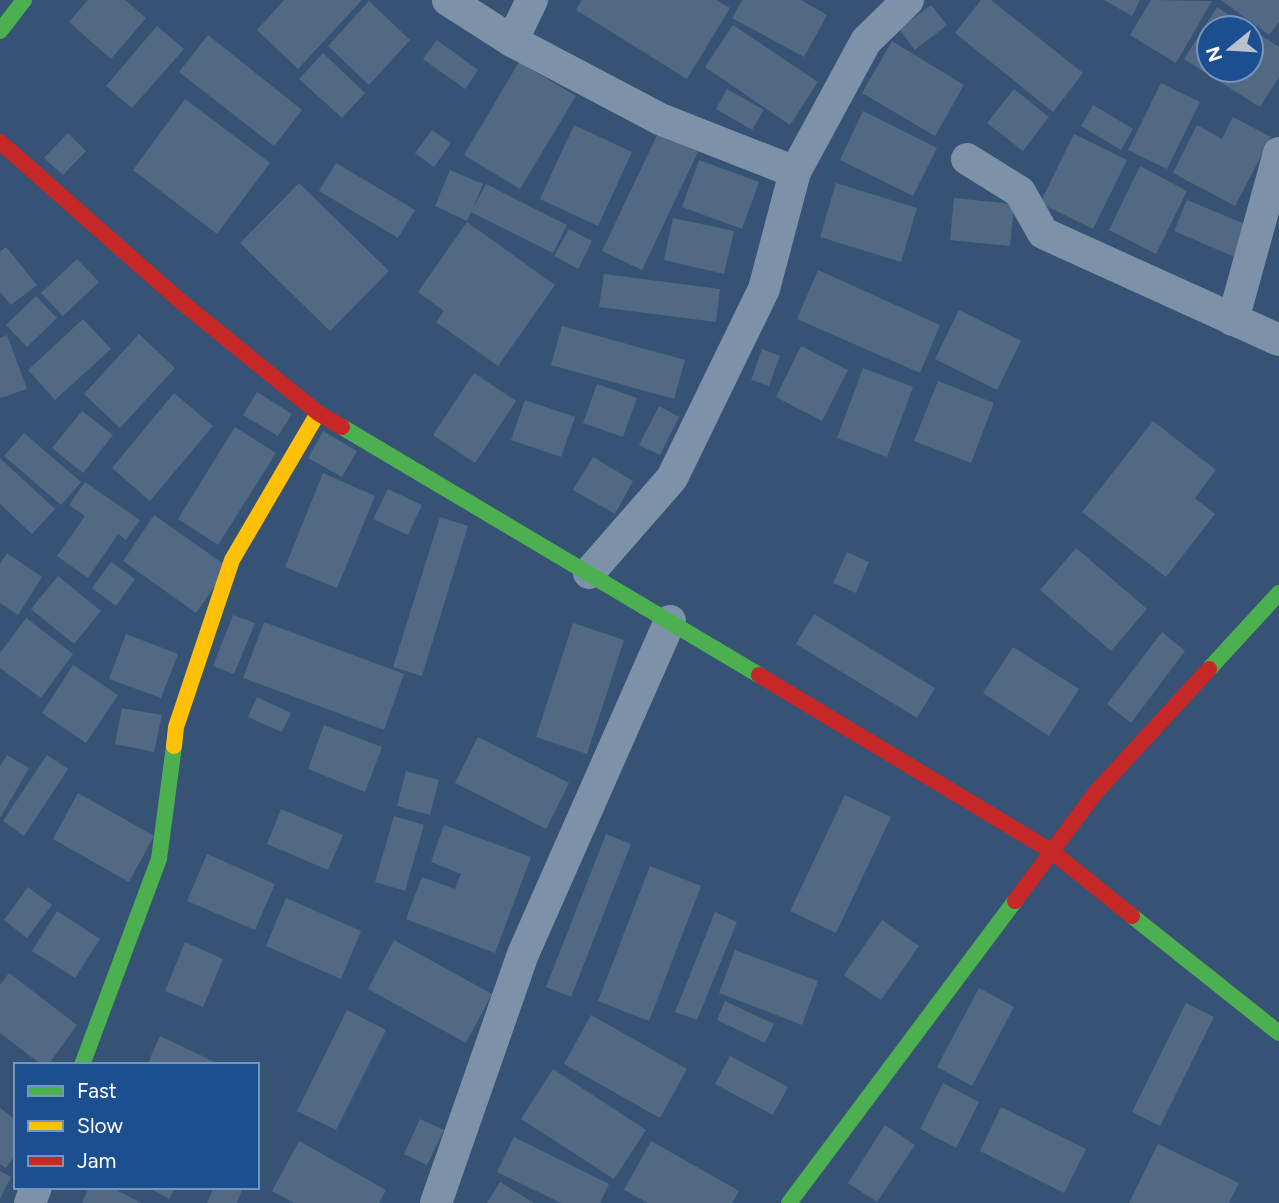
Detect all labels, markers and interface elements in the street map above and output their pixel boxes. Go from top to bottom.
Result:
north arrow [1195,14,1265,84]
text: N [1201,44,1228,65]
legend [14,1063,259,1189]
text: Fast [77,1078,117,1103]
text: Slow [77,1113,123,1138]
text: Jam [77,1148,116,1173]

